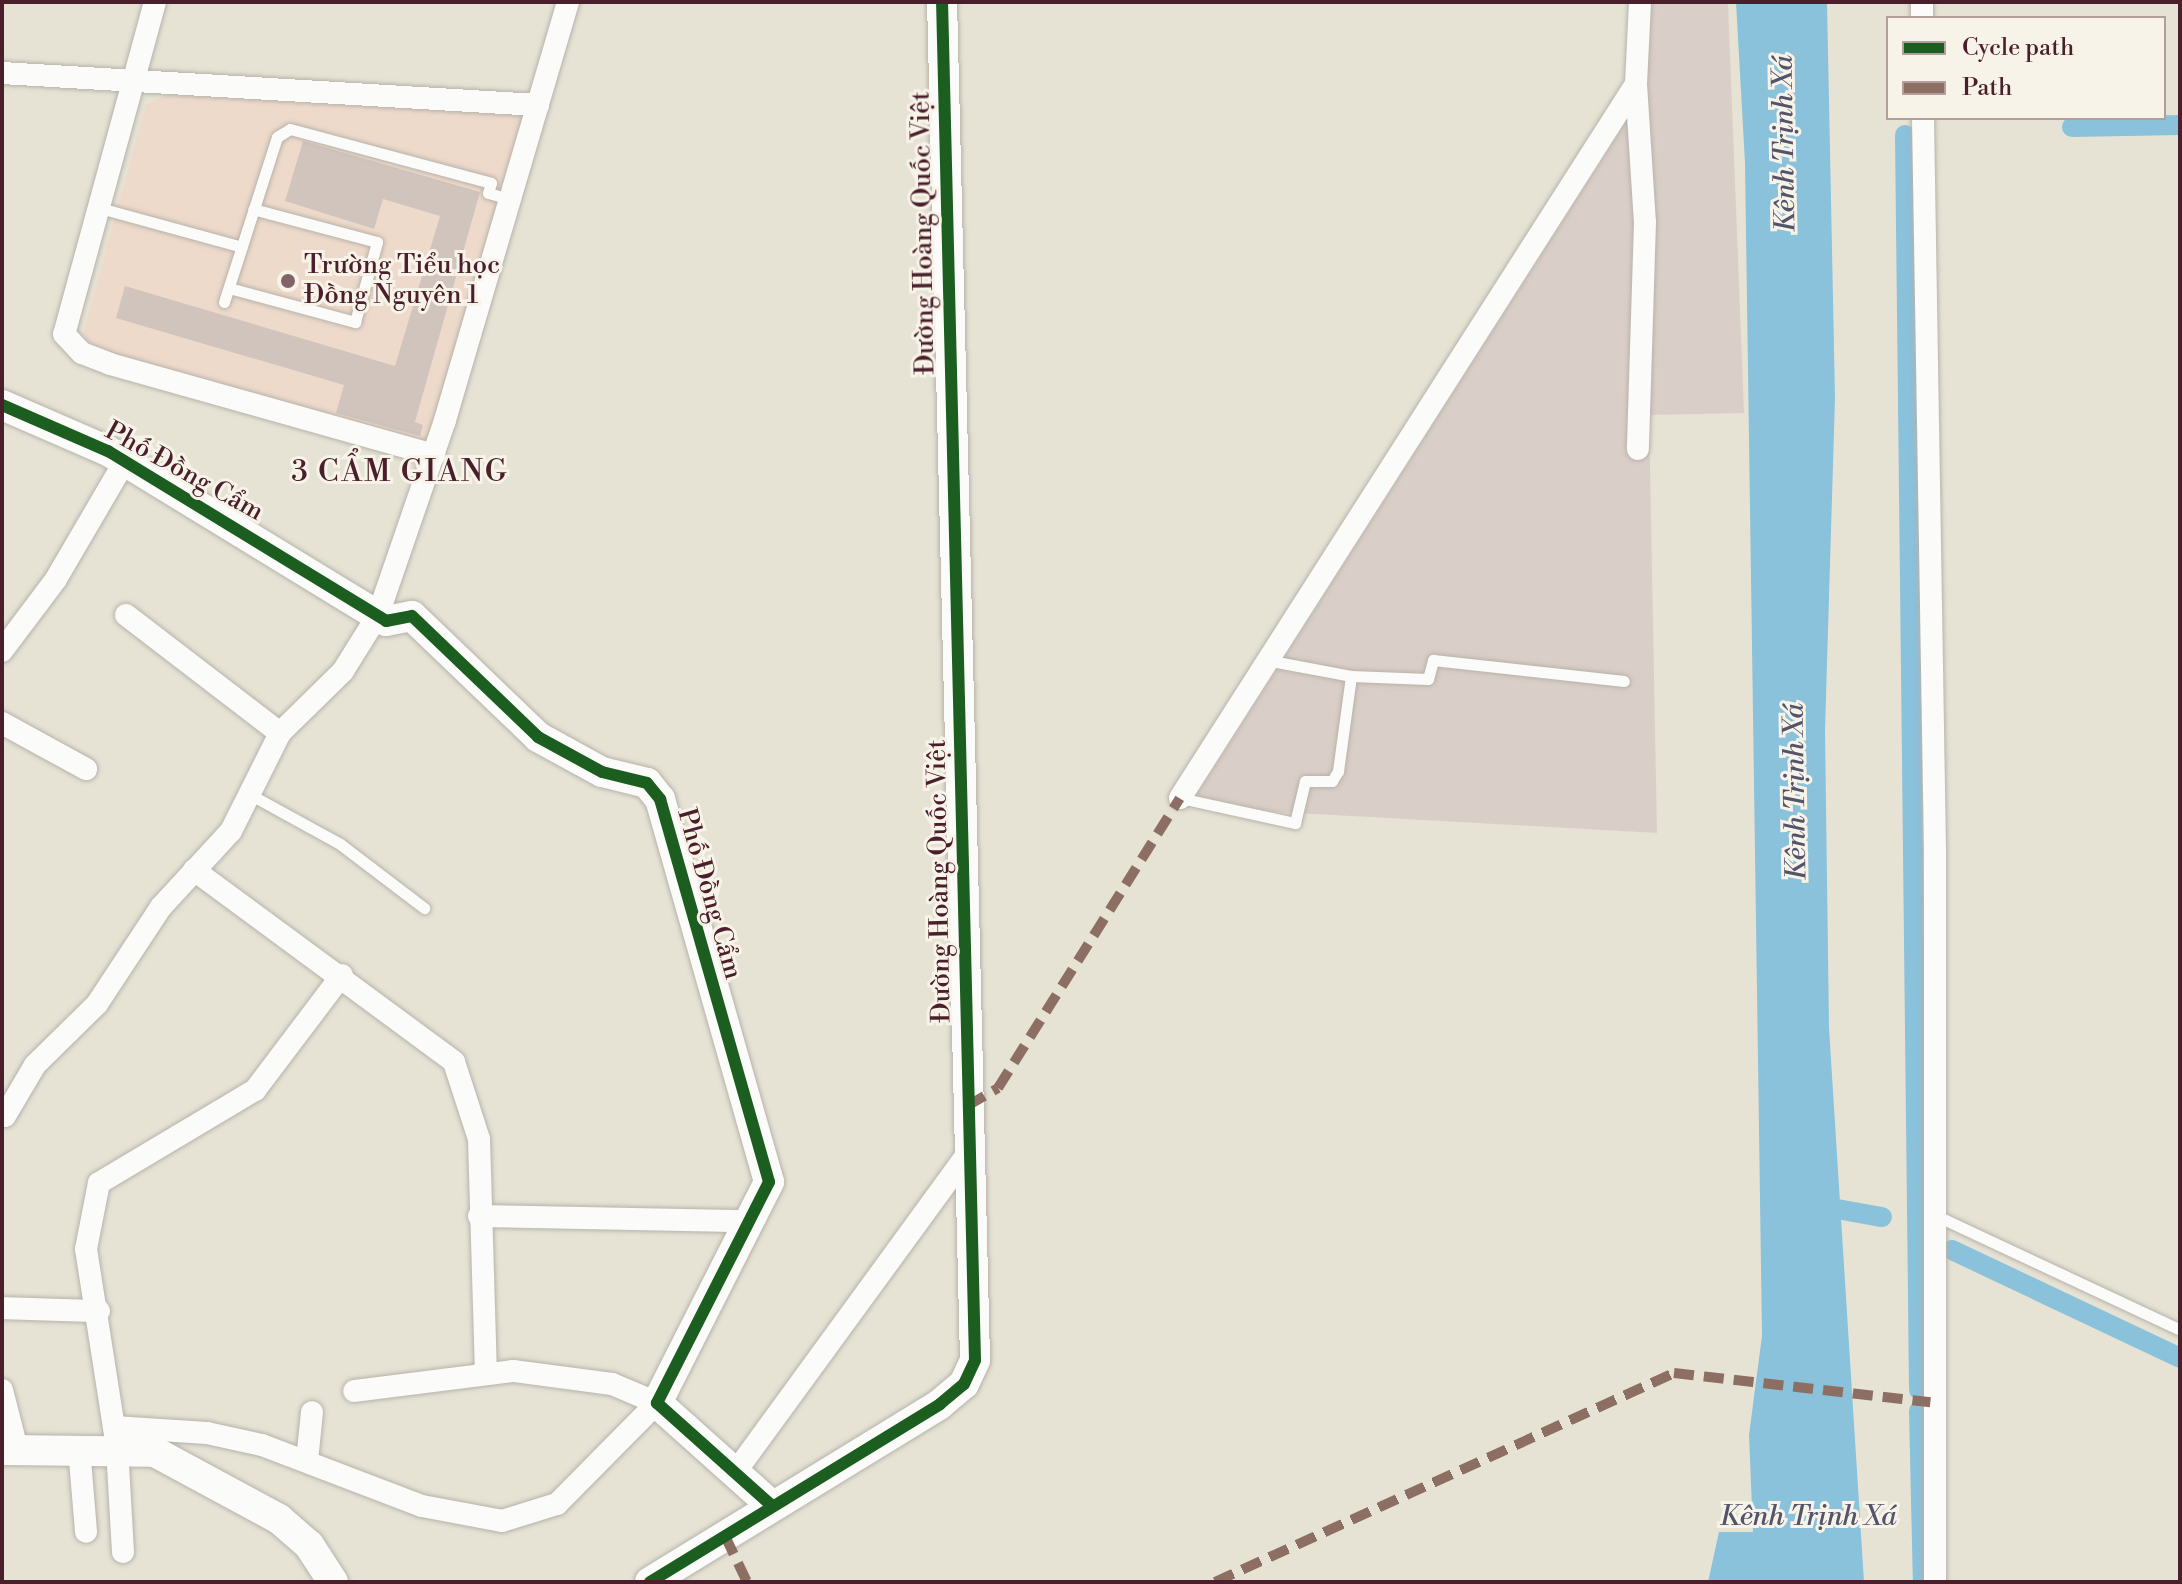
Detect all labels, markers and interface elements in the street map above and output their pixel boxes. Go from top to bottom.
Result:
legend [1886,16,2166,120]
text: Cycle path [1962,33,2074,63]
water label: Kênh Trịnh Xá [1767,55,1803,233]
text: Path [1962,73,2012,103]
street label: Đường Hoàng Quốc Việt [906,91,942,375]
place label: Trường Tiểu học Đồng Nguyên 1 [304,250,500,312]
marker: Trường Tiểu học Đồng Nguyên 1 [279,272,297,290]
street label: Phố Đồng Cẩm [99,416,269,528]
district label: 3 CẨM GIANG [291,454,509,490]
water label: Kênh Trịnh Xá [1778,703,1814,881]
street label: Đường Hoàng Quốc Việt [922,739,958,1023]
street label: Phố Đồng Cẩm [670,805,748,983]
water label: Kênh Trịnh Xá [1719,1500,1897,1534]

